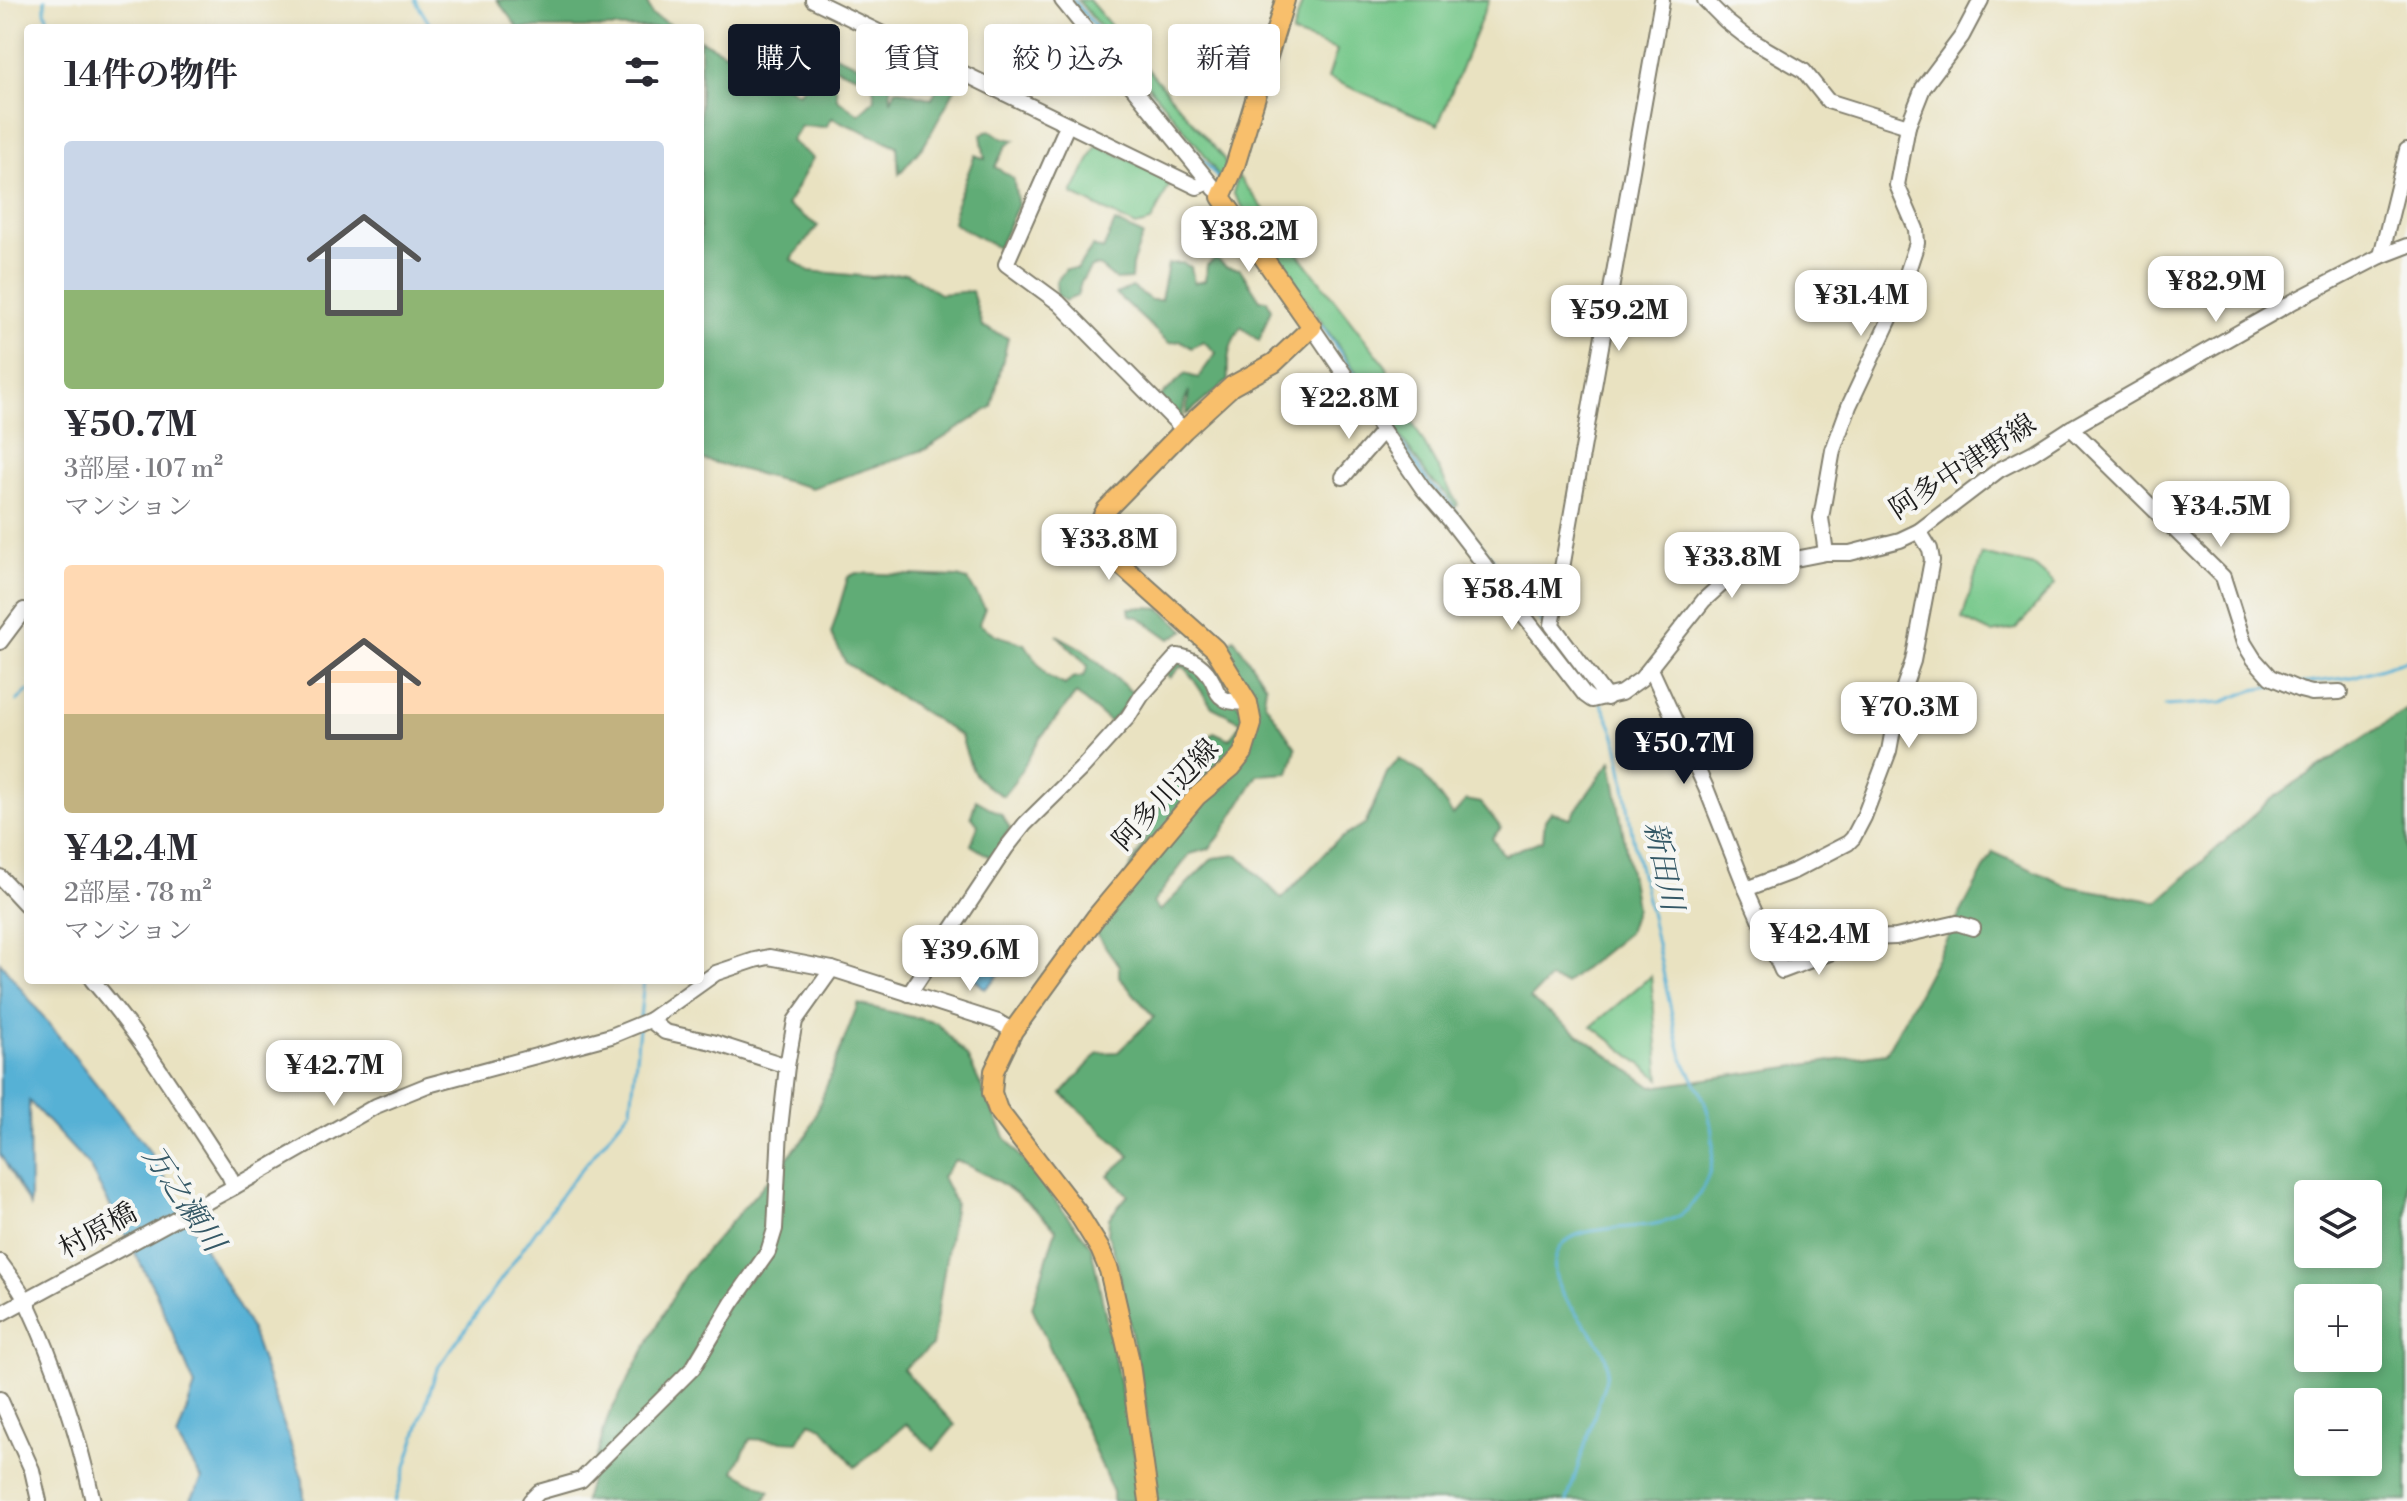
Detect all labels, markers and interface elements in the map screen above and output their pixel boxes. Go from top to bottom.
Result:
chip: 購入 [728,24,840,96]
chip: 賃貸 [856,24,968,96]
chip: 絞り込み [984,24,1152,96]
chip: 新着 [1168,24,1280,96]
icon: filters [620,50,664,94]
text: 14件の物件 [64,55,238,97]
icon: home [292,193,436,337]
pin: ¥38.2M [1184,206,1314,274]
text: ¥38.2M [1199,216,1299,248]
pin: ¥82.9M [2151,256,2281,324]
text: ¥82.9M [2166,266,2266,298]
pin: ¥31.4M [1796,270,1926,338]
text: ¥31.4M [1813,280,1909,312]
pin: ¥59.2M [1554,285,1684,353]
text: ¥59.2M [1569,295,1669,327]
pin: ¥22.8M [1284,373,1414,441]
text: ¥22.8M [1299,383,1399,415]
text: ¥50.7M [64,405,197,447]
street label: 阿多中津野線 [1883,407,2043,527]
text: 3部屋 · 107 m² [64,453,223,485]
pin: ¥34.5M [2156,481,2286,549]
text: マンション [64,491,193,523]
text: ¥34.5M [2171,491,2271,523]
pin: ¥33.8M [1044,514,1174,582]
text: ¥33.8M [1059,524,1159,556]
pin: ¥33.8M [1667,532,1797,600]
text: ¥33.8M [1682,542,1782,574]
pin: ¥58.4M [1447,564,1577,632]
text: ¥58.4M [1461,574,1563,606]
icon: home [292,617,436,761]
pin: ¥70.3M [1844,682,1974,750]
text: ¥70.3M [1859,692,1959,724]
pin: ¥50.7M [1619,718,1749,786]
text: ¥50.7M [1633,728,1735,760]
street label: 阿多川辺線 [1105,732,1227,858]
water label: 新田川 [1635,818,1692,917]
text: ¥42.4M [64,829,198,871]
text: 2部屋 · 78 m² [64,877,212,909]
pin: ¥42.4M [1754,909,1884,977]
text: マンション [64,915,193,947]
text: ¥42.4M [1768,919,1870,951]
pin: ¥39.6M [905,925,1035,993]
text: ¥39.6M [920,935,1020,967]
pin: ¥42.7M [269,1040,399,1108]
text: ¥42.7M [284,1050,384,1082]
water label: 万之瀬川 [134,1139,234,1262]
map controls [2294,1180,2382,1476]
button: layers [2294,1180,2382,1268]
street label: 村原橋 [53,1195,143,1267]
button: + [2294,1284,2382,1372]
button: − [2294,1388,2382,1476]

